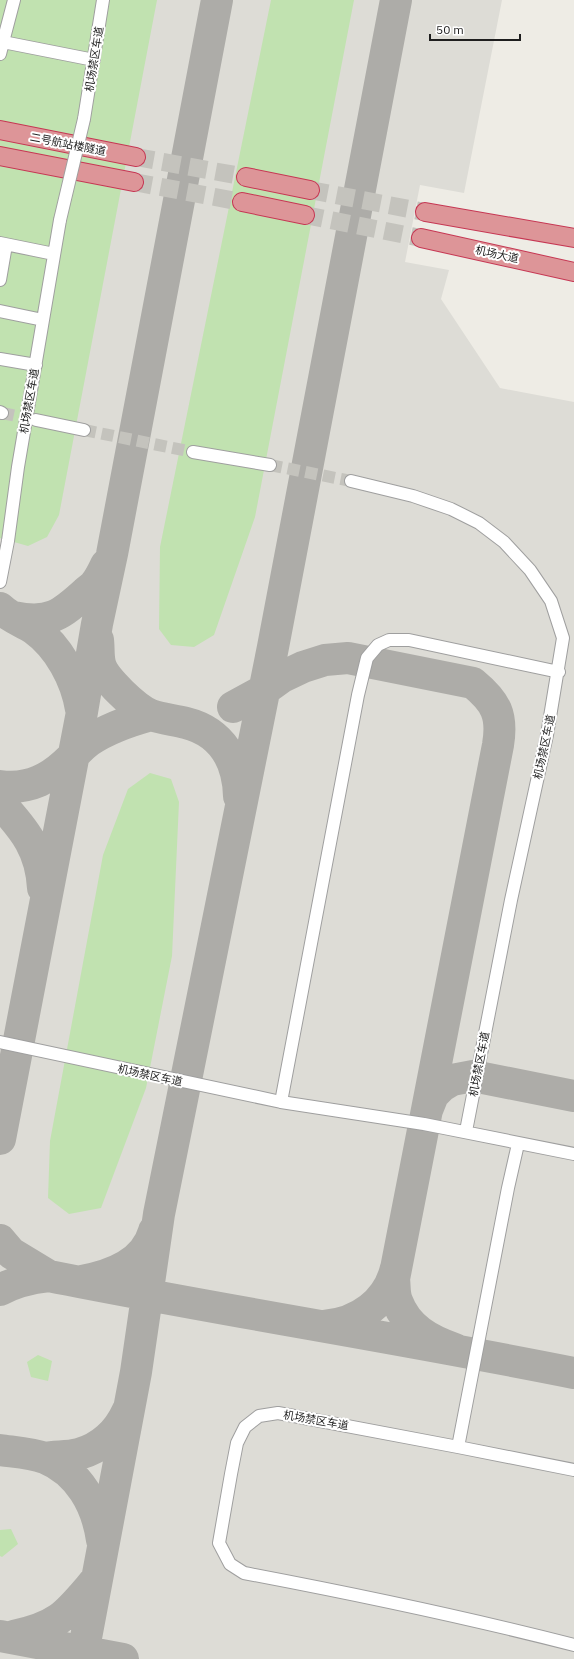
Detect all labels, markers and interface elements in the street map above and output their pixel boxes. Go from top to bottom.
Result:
scale bar [430,16,520,42]
text: 50 m [436,22,464,37]
street label: 机场禁区车道 [82,25,106,93]
street label: 二号航站楼隧道 [29,130,107,158]
street label: 机场大道 [474,243,520,265]
street label: 机场禁区车道 [16,367,42,435]
street label: 机场禁区车道 [530,713,558,781]
street label: 机场禁区车道 [466,1030,492,1098]
street label: 机场禁区车道 [116,1061,184,1089]
street label: 机场禁区车道 [282,1407,350,1433]

